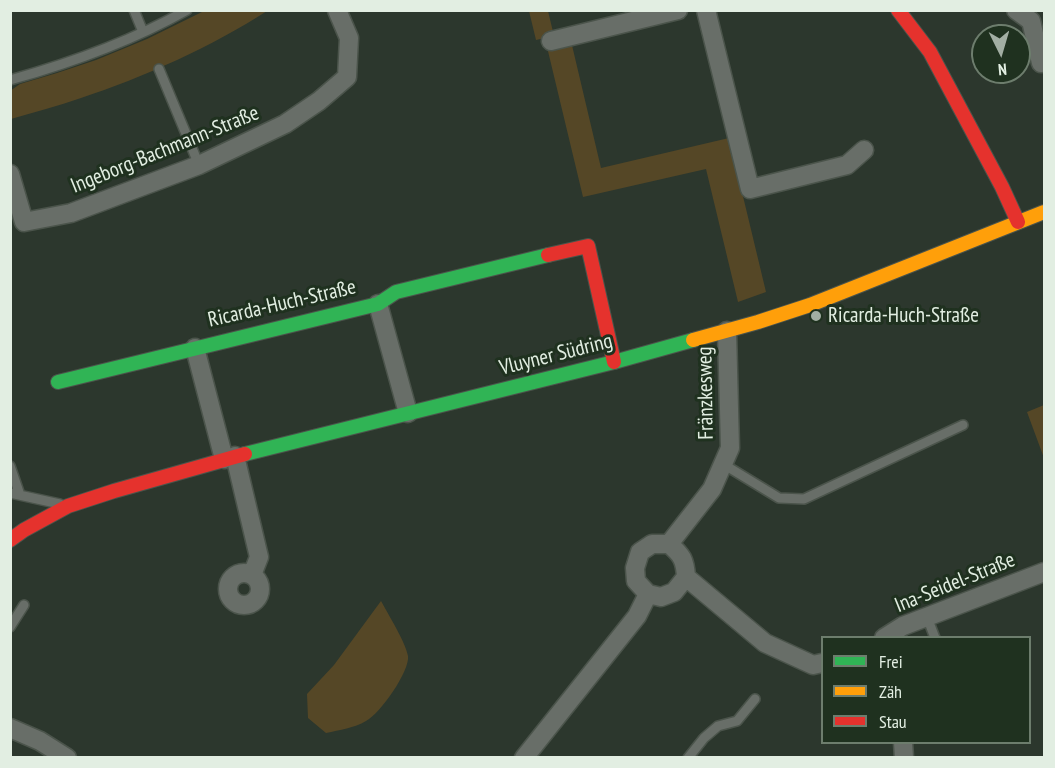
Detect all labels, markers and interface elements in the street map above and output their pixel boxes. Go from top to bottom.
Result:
north arrow [971,24,1031,84]
text: N [997,60,1008,80]
street label: Ingeborg-Bachmann-Straße [67,101,263,199]
street label: Ricarda-Huch-Straße [206,275,358,333]
place label: Ricarda-Huch-Straße [828,303,979,329]
marker: Ricarda-Huch-Straße [809,309,823,323]
street label: Vluyner Südring [497,329,615,381]
street label: Fränzkesweg [693,346,719,440]
street label: Ina-Seidel-Straße [891,547,1019,619]
legend [821,636,1031,744]
text: Frei [879,650,903,673]
text: Zäh [879,680,902,703]
text: Stau [879,710,907,733]

